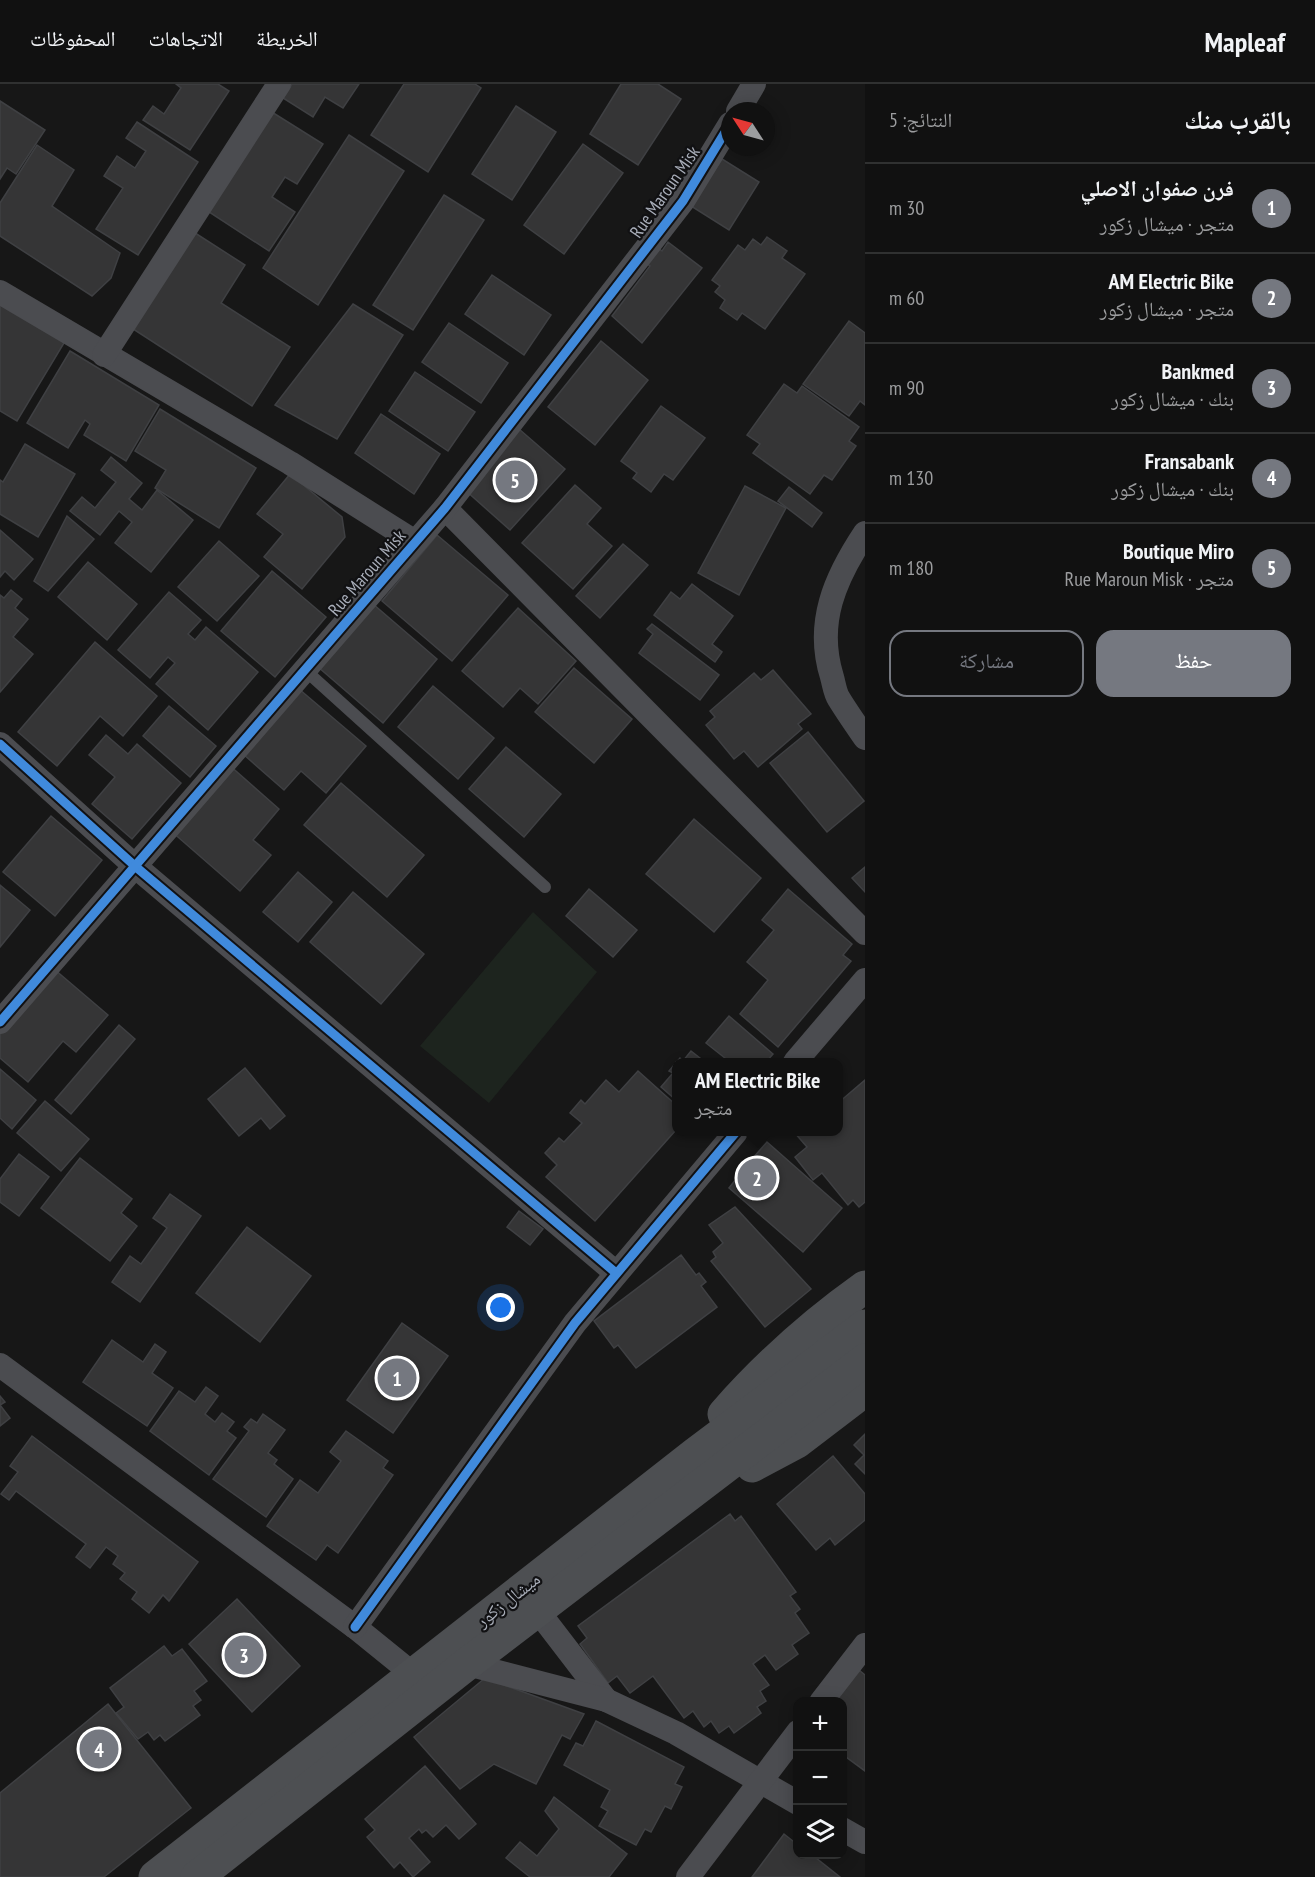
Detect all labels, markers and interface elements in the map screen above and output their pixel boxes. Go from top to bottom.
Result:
text: Mapleaf [1204,23,1285,60]
text: المحفوظات [30,25,115,52]
text: الاتجاهات [148,25,223,52]
text: الخريطة [256,25,318,52]
north arrow [721,102,775,156]
text: بالقرب منك [1184,103,1291,136]
text: النتائج: 5 [889,107,952,133]
street label: Rue Maroun Misk [624,141,705,242]
text: فرن صفوان الاصلي [1080,174,1234,202]
text: 30 m [889,195,924,221]
text: 1 [1267,195,1276,221]
text: متجر · ميشال زكور [1100,211,1234,237]
text: AM Electric Bike [1108,267,1234,295]
text: 60 m [889,285,924,311]
text: 2 [1267,285,1276,311]
text: متجر · ميشال زكور [1100,296,1234,322]
text: Bankmed [1161,357,1234,385]
text: 90 m [889,375,924,401]
text: 3 [1267,375,1276,401]
text: بنك · ميشال زكور [1111,386,1234,412]
text: Fransabank [1145,447,1234,475]
pin: 5 [496,458,534,502]
text: 130 m [889,465,933,491]
text: 4 [1267,465,1276,491]
text: بنك · ميشال زكور [1111,476,1234,502]
street label: Rue Maroun Misk [323,525,410,621]
text: Boutique Miro [1123,537,1234,565]
text: 180 m [889,555,933,581]
text: 5 [1267,555,1276,581]
text: متجر · Rue Maroun Misk [1065,566,1234,592]
button: مشاركة [889,630,1084,697]
button: حفظ [1096,630,1291,697]
popup [672,1058,843,1136]
text: AM Electric Bike [695,1066,820,1094]
text: متجر [695,1095,732,1121]
pin: 2 [738,1156,777,1200]
your location [486,1293,515,1322]
pin: 1 [378,1356,416,1400]
street label: ميشال زكور [470,1567,545,1633]
pin: 3 [224,1632,264,1678]
map controls [793,1697,847,1859]
button: + [793,1697,847,1751]
pin: 4 [80,1726,118,1772]
button: − [793,1751,847,1805]
button: layers [793,1805,847,1859]

